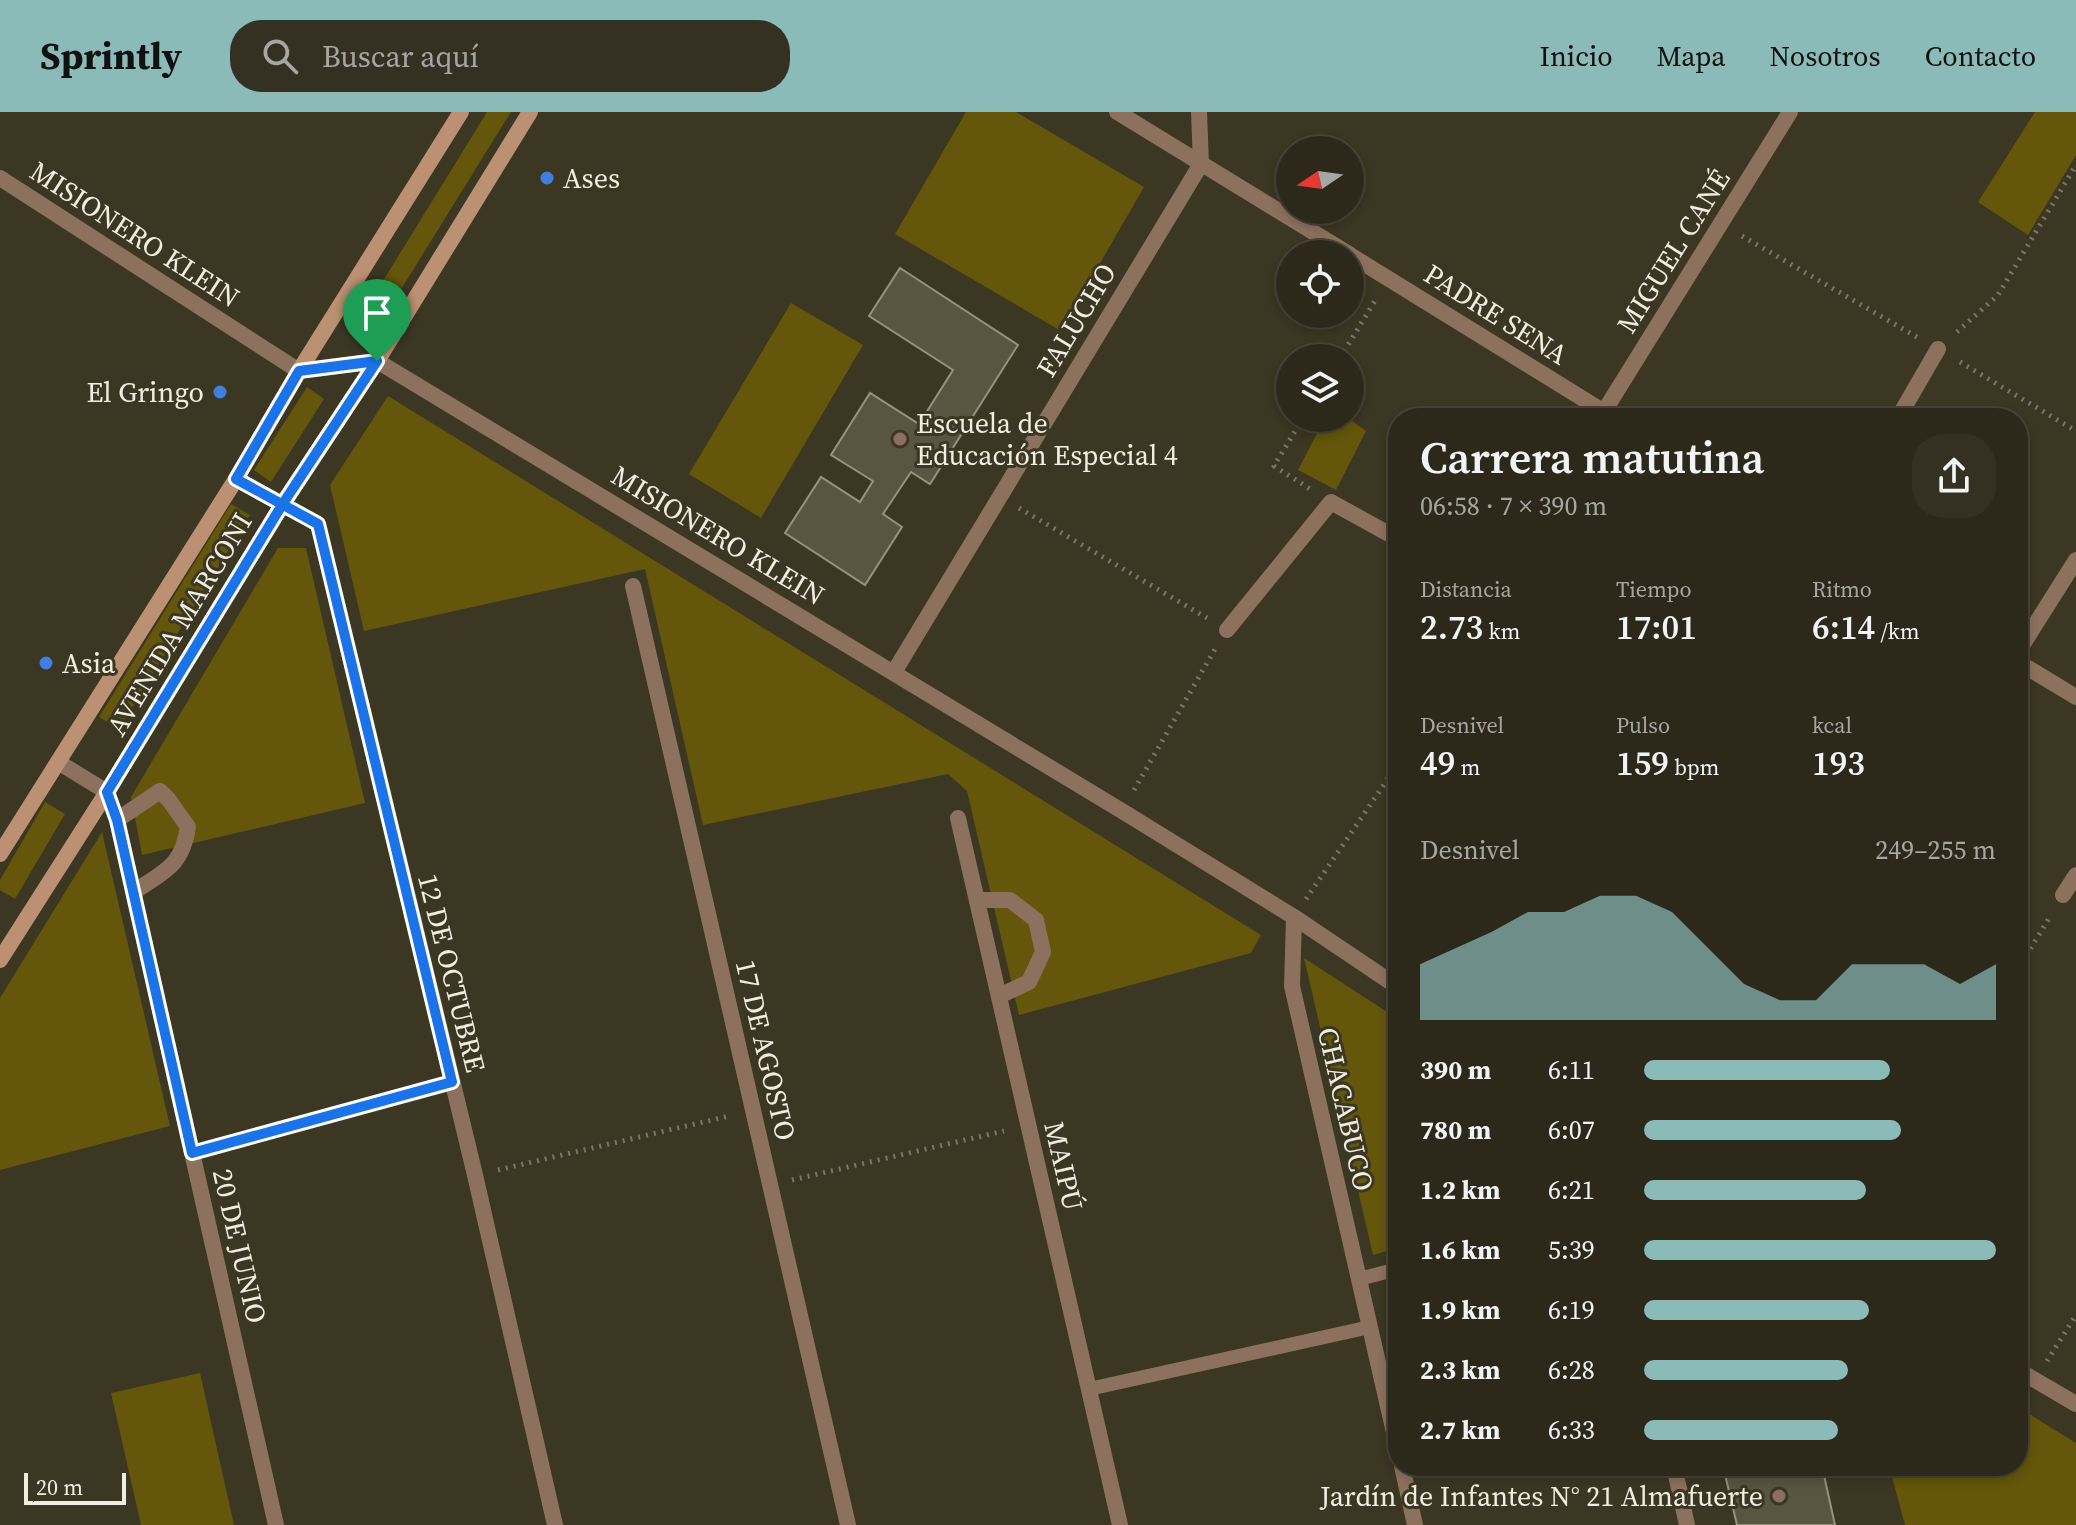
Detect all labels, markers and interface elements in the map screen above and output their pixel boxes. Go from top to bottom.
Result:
search box [230,20,790,92]
text: Sprintly [40,30,182,82]
icon: search [258,34,302,78]
text: Buscar aquí [322,36,479,77]
text: Inicio [1540,37,1613,75]
text: Mapa [1657,37,1726,75]
text: Nosotros [1770,37,1881,75]
text: Contacto [1925,37,2036,75]
north arrow [1276,136,1364,224]
map controls [1276,136,1364,432]
street label: MISIONERO KLEIN [23,152,247,316]
place label: Ases [563,159,620,197]
street label: MIGUEL CANÉ [1607,162,1739,340]
marker: Ases [538,169,556,187]
button: locate [1276,240,1364,328]
street label: PADRE SENA [1417,255,1575,373]
street label: FALUCHO [1027,256,1125,384]
pin [343,279,411,361]
icon: arrive [355,291,399,335]
button: layers [1276,344,1364,432]
place label: El Gringo [86,373,204,411]
marker: El Gringo [211,383,229,401]
place label: Escuela de Educación Especial 4 [916,404,1178,474]
text: Carrera matutina [1420,427,1764,488]
marker: Escuela de Educación Especial 4 [891,430,909,448]
button: share [1912,434,1996,518]
street label: MISIONERO KLEIN [604,456,832,614]
text: 06:58 · 7 × 390 m [1420,488,1607,524]
street label: AVENIDA MARCONI [97,505,261,743]
text: Distancia [1420,574,1512,604]
text: Tiempo [1616,574,1691,604]
text: Ritmo [1812,574,1872,604]
text: 2.73 [1420,604,1483,650]
text: 17:01 [1616,604,1697,650]
text: 6:14 [1812,604,1875,650]
text: km [1483,616,1520,646]
text: /km [1875,616,1920,646]
place label: Asia [62,644,116,682]
marker: Asia [37,654,55,672]
text: Desnivel [1420,710,1504,740]
text: Pulso [1616,710,1670,740]
text: kcal [1812,710,1852,740]
text: 49 [1420,740,1455,786]
text: 159 [1616,740,1669,786]
text: 193 [1812,740,1865,786]
text: m [1455,752,1480,782]
text: bpm [1669,752,1719,782]
text: Desnivel [1420,832,1519,868]
text: 249–255 m [1875,832,1996,868]
street label: 12 DE OCTUBRE [409,870,495,1076]
street label: 17 DE AGOSTO [727,956,805,1144]
street label: CHACABUCO [1309,1023,1383,1195]
text: 390 m [1420,1052,1491,1088]
text: 6:11 [1548,1052,1595,1088]
text: 780 m [1420,1112,1491,1148]
text: 6:07 [1548,1112,1595,1148]
street label: MAIPÚ [1035,1118,1093,1214]
street label: 20 DE JUNIO [204,1165,276,1327]
text: 1.2 km [1420,1172,1501,1208]
text: 6:21 [1548,1172,1595,1208]
text: 1.6 km [1420,1232,1501,1268]
text: 5:39 [1548,1232,1595,1268]
text: 1.9 km [1420,1292,1501,1328]
text: 6:19 [1548,1292,1595,1328]
text: 2.3 km [1420,1352,1501,1388]
text: 6:28 [1548,1352,1595,1388]
text: 2.7 km [1420,1412,1501,1448]
text: 6:33 [1548,1412,1595,1448]
scale bar [24,1469,126,1505]
text: 20 m [36,1472,83,1502]
place label: Jardín de Infantes N° 21 Almafuerte [1319,1477,1763,1515]
marker: Jardín de Infantes N° 21 Almafuerte [1770,1487,1788,1505]

